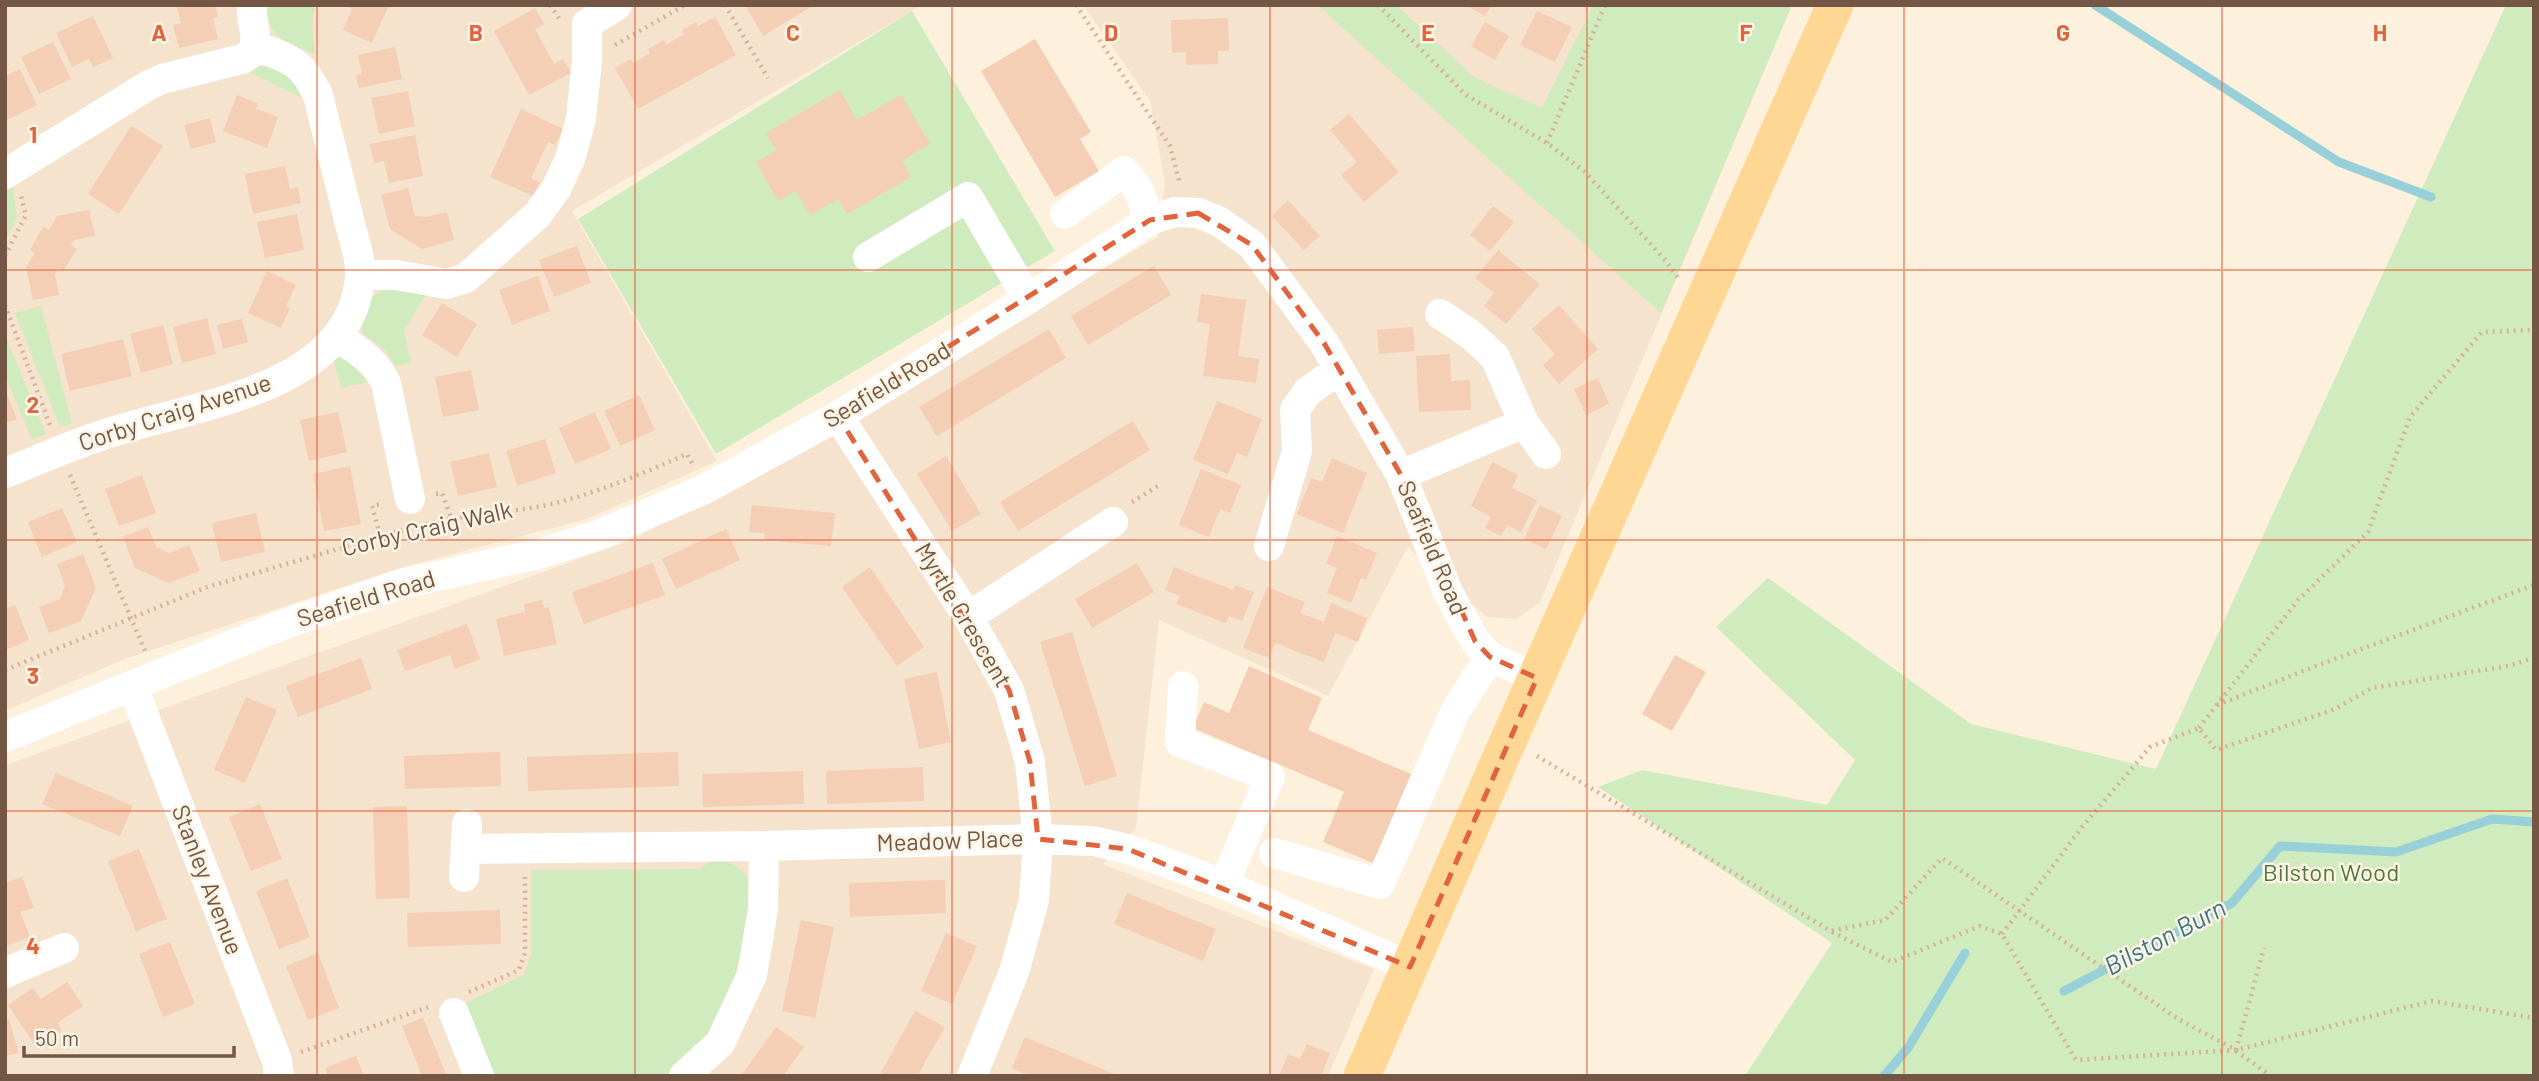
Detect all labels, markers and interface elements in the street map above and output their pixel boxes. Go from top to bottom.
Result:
text: A [151,18,167,46]
text: B [469,18,483,46]
text: C [786,18,800,46]
text: D [1104,18,1118,46]
text: E [1421,18,1435,46]
text: F [1740,18,1753,46]
text: G [2056,18,2070,46]
text: H [2373,18,2387,46]
text: 1 [29,120,37,148]
street label: Seafield Road [818,334,955,433]
street label: Corby Craig Avenue [75,367,274,456]
text: 2 [27,390,39,418]
street label: Seafield Road [1392,476,1475,619]
street label: Corby Craig Walk [339,494,515,561]
street label: Myrtle Crescent [910,537,1019,692]
street label: Seafield Road [293,563,438,632]
text: 3 [27,661,39,689]
street label: Stanley Avenue [167,800,250,958]
street label: Meadow Place [876,822,1024,857]
park label: Bilston Wood [2263,857,2399,886]
water label: Bilston Burn [2098,891,2230,981]
text: 4 [26,931,40,959]
scale bar [24,1014,234,1058]
text: 50 m [35,1025,79,1050]

